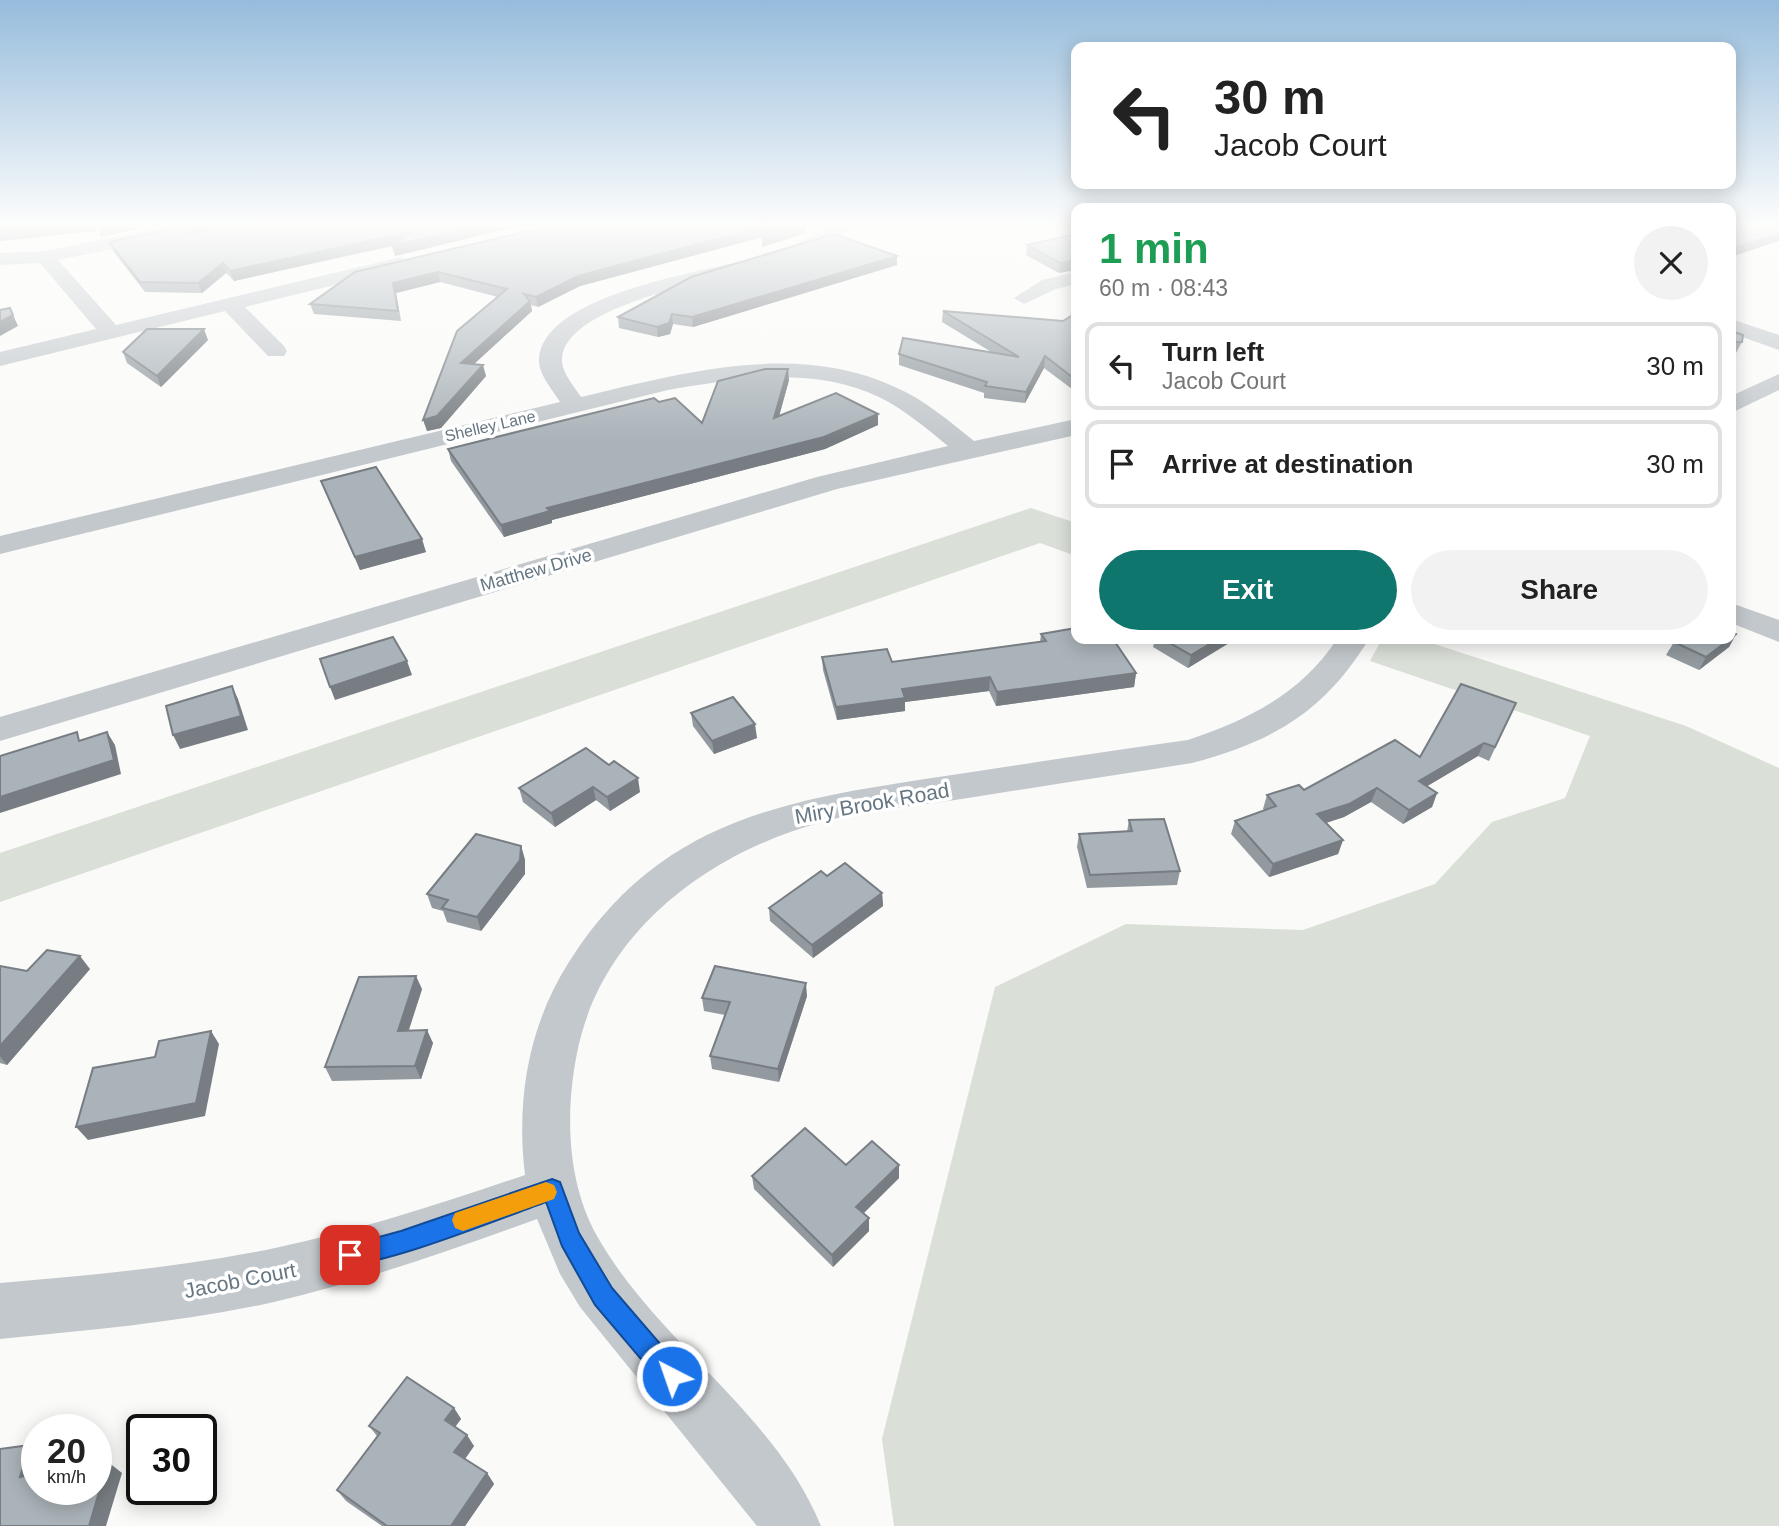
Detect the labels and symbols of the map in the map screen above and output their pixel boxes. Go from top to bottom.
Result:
street label: Shelley Lane [443,407,537,445]
street label: Matthew Drive [478,545,594,595]
street label: Miry Brook Road [793,778,951,828]
pin [320,1225,380,1285]
street label: Jacob Court [182,1258,298,1302]
position arrow [635,1339,709,1413]
speed limit sign: 30 [126,1414,217,1505]

